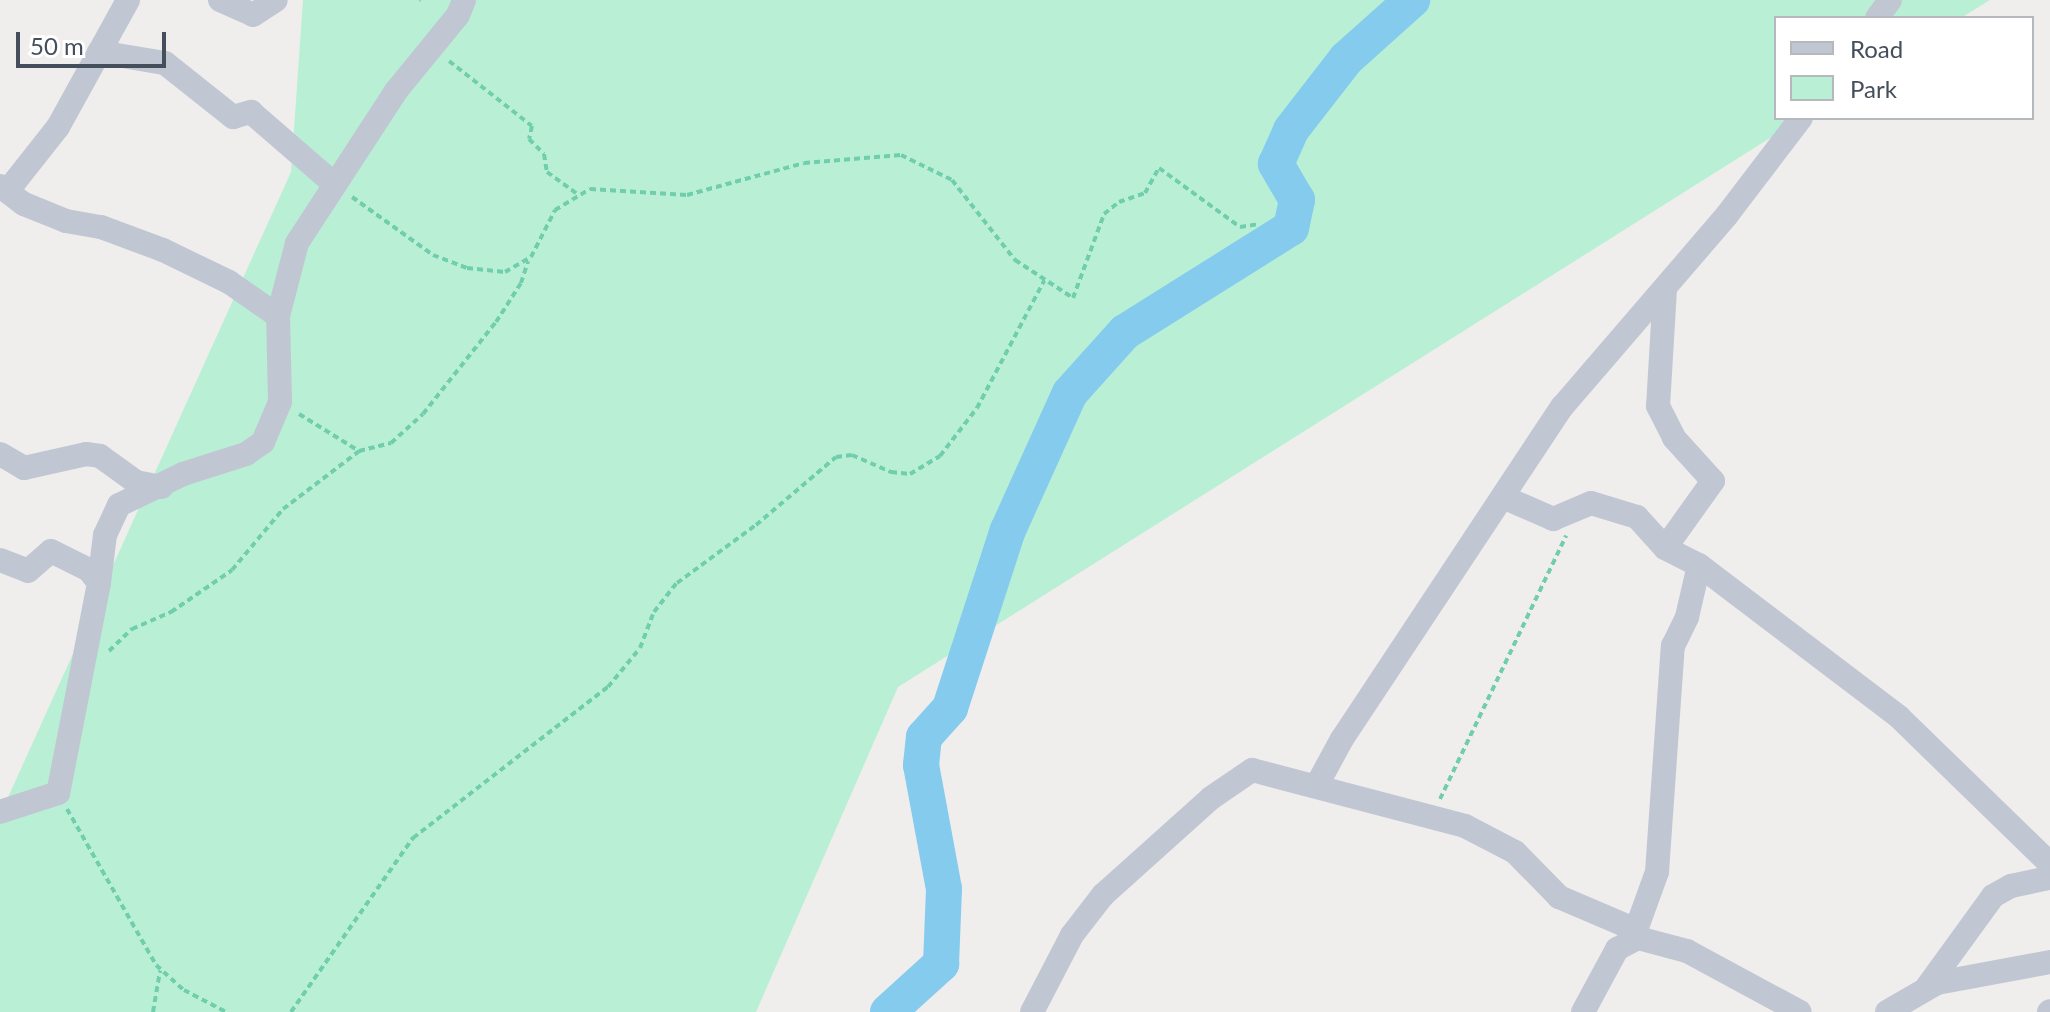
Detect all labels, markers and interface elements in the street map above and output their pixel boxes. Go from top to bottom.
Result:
scale bar [20,16,170,66]
legend [1774,16,2034,120]
text: 50 m [30,31,84,60]
text: Road [1850,34,1903,63]
text: Park [1850,74,1897,103]

